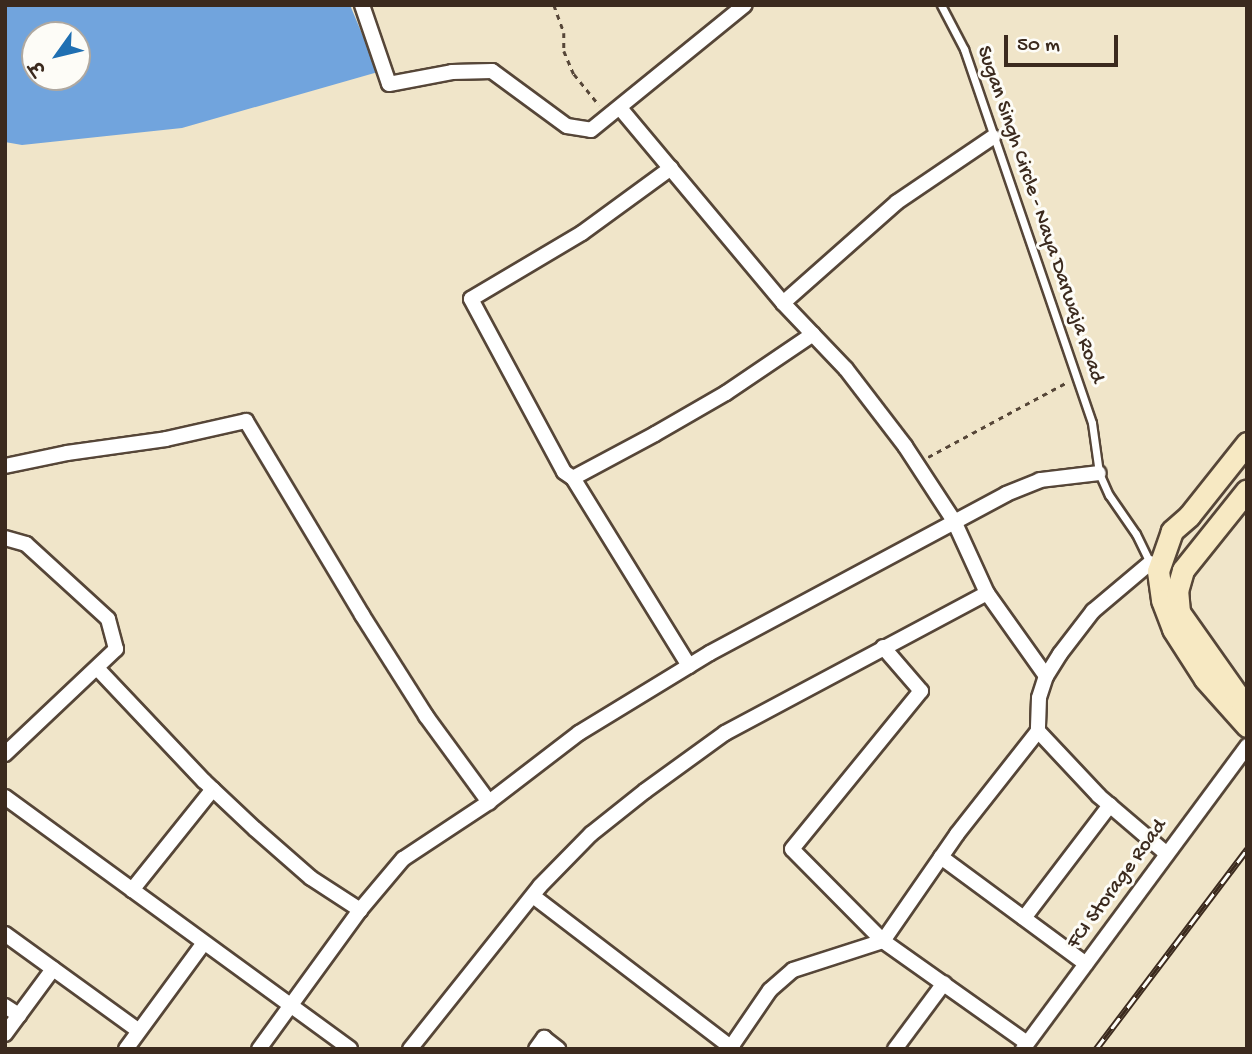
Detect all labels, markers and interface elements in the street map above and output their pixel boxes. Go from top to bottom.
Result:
north arrow [21,21,91,91]
scale bar [1007,21,1121,65]
text: 50 m [1017,34,1060,59]
street label: Sugan Singh Circle - Naya Darwaja Road [969,43,1109,387]
text: उ [27,55,53,79]
street label: FCI Storage Road [1063,815,1173,955]

